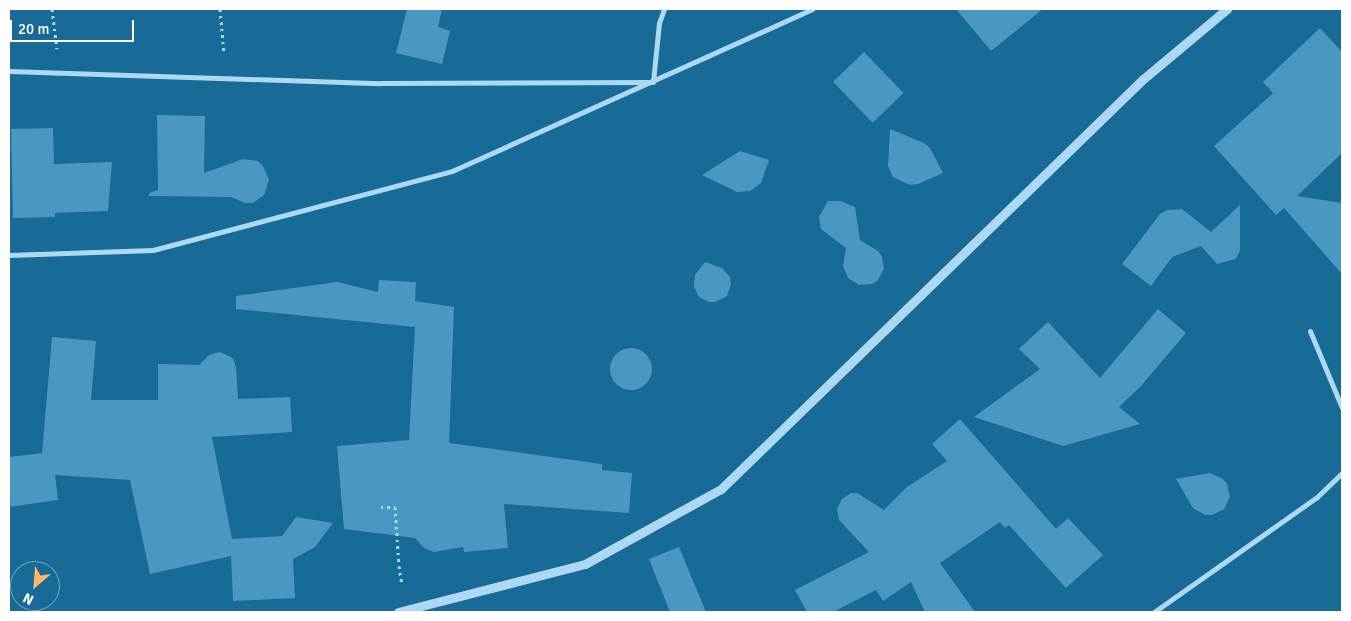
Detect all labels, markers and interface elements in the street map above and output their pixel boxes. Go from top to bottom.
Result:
scale bar [12,10,136,42]
text: 20 m [18,20,49,38]
north arrow [10,561,60,611]
text: N [20,589,37,609]

